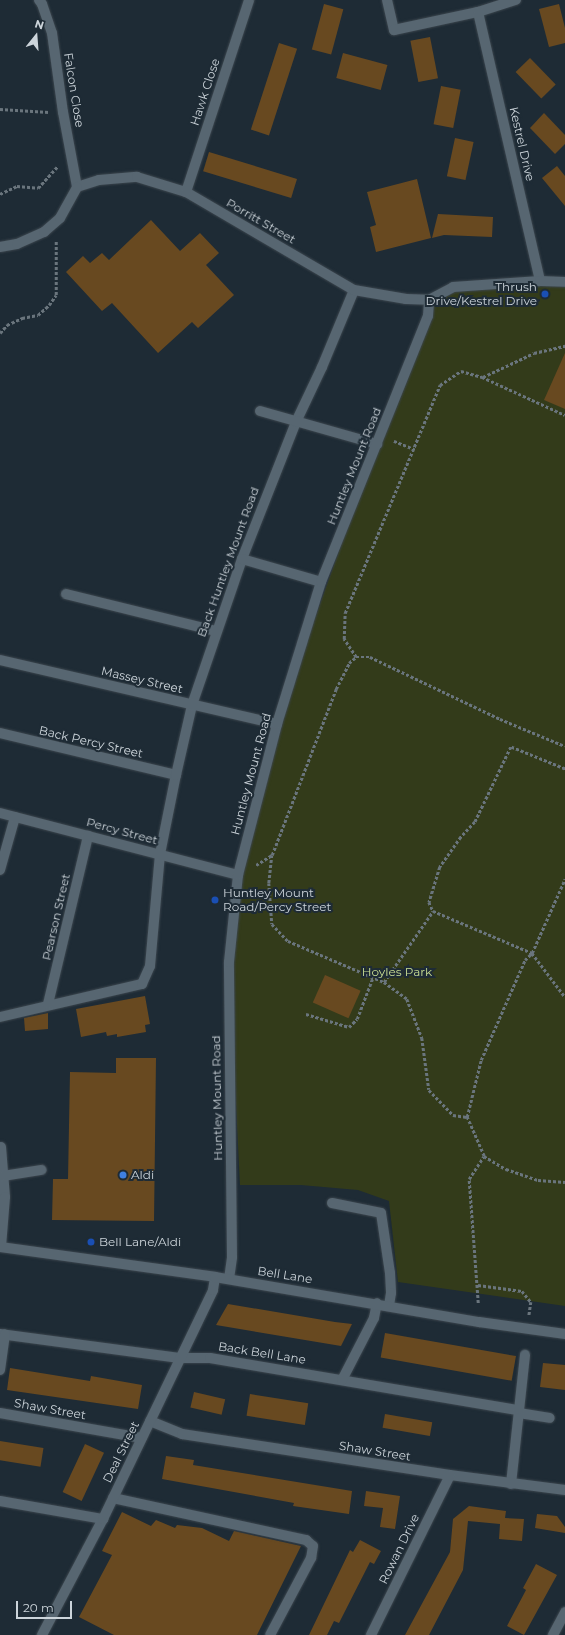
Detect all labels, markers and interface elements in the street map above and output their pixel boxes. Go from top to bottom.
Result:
north arrow [16,16,56,56]
text: N [33,17,46,33]
street label: Falcon Close [61,52,87,128]
street label: Hawk Close [187,57,223,127]
street label: Kestrel Drive [506,105,538,183]
street label: Porritt Street [224,195,298,247]
place label: Thrush Drive/Kestrel Drive [426,280,537,308]
marker: Thrush Drive/Kestrel Drive [540,289,550,299]
street label: Huntley Mount Road [324,405,384,527]
street label: Back Huntley Mount Road [194,485,262,639]
street label: Massey Street [100,664,184,696]
street label: Huntley Mount Road [228,712,274,836]
street label: Back Percy Street [38,723,144,761]
street label: Percy Street [85,815,159,847]
street label: Pearson Street [39,872,73,962]
place label: Huntley Mount Road/Percy Street [223,886,331,914]
marker: Huntley Mount Road/Percy Street [210,895,220,905]
park label: Hoyles Park [362,965,432,979]
street label: Huntley Mount Road [209,1035,225,1161]
place label: Aldi [131,1168,154,1182]
marker: Aldi [118,1170,128,1180]
place label: Bell Lane/Aldi [99,1235,181,1249]
marker: Bell Lane/Aldi [86,1237,96,1247]
street label: Bell Lane [257,1264,313,1286]
street label: Back Bell Lane [217,1339,307,1367]
street label: Shaw Street [13,1396,87,1422]
street label: Deal Street [100,1419,142,1485]
street label: Shaw Street [338,1438,412,1464]
street label: Rowan Drive [376,1512,422,1586]
scale bar [18,1593,74,1619]
text: 20 m [23,1600,54,1615]

